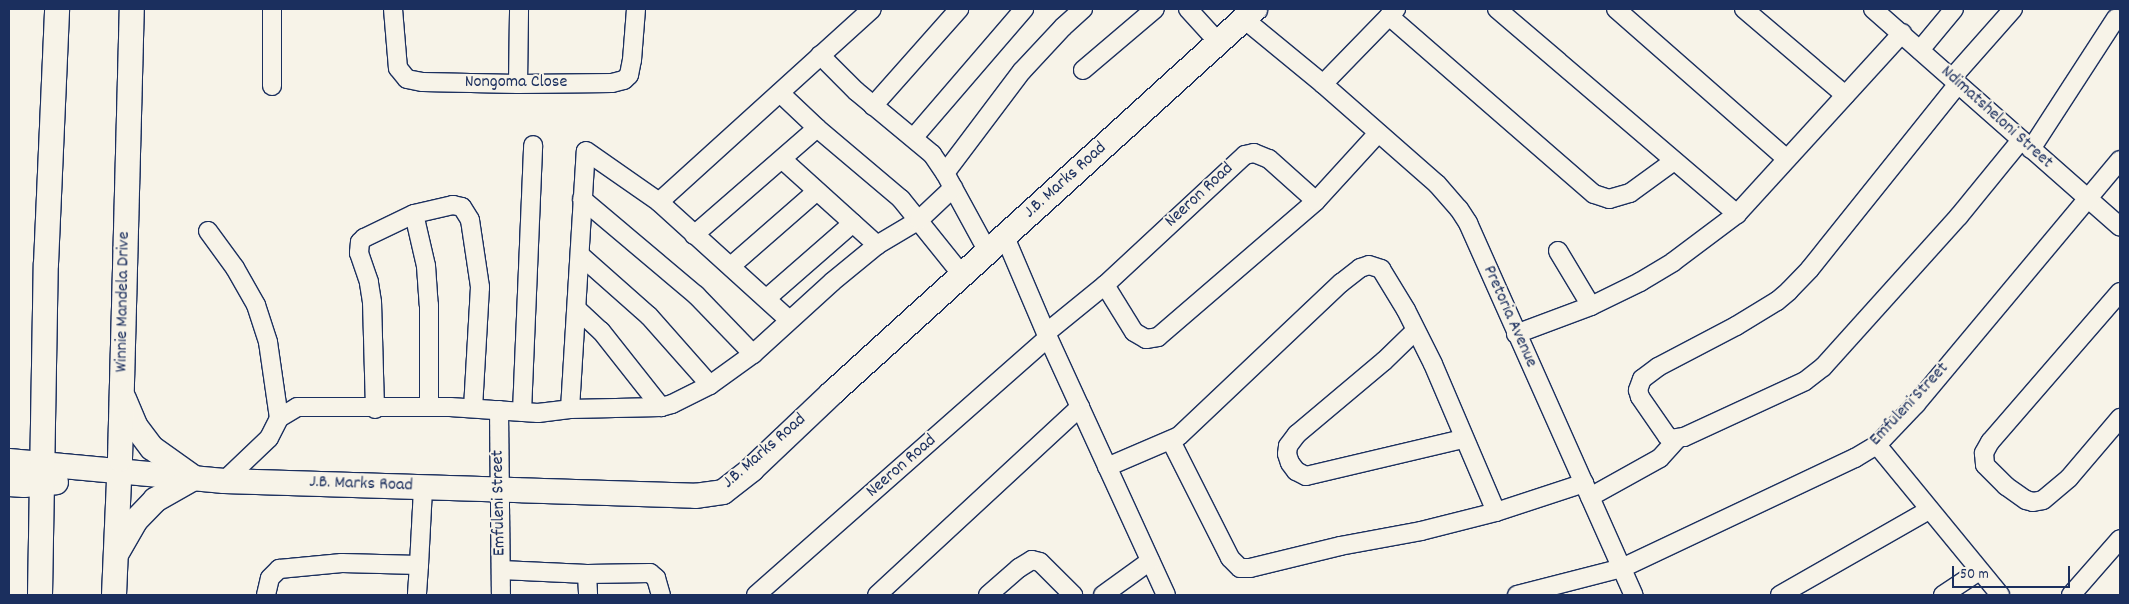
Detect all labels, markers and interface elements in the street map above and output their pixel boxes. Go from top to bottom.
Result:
street label: Ndimatsheloni Street [1935,62,2057,174]
street label: Nongoma Close [465,72,567,94]
street label: J.B. Marks Road [1020,138,1112,224]
street label: Neeron Road [1161,159,1239,233]
street label: Winnie Mandela Drive [112,231,136,373]
street label: Pretoria Avenue [1477,263,1541,371]
street label: Emfuleni Street [1866,359,1954,451]
street label: J.B. Marks Road [719,410,811,494]
street label: Neeron Road [863,431,941,503]
street label: Emfuleni Street [488,450,512,556]
street label: J.B. Marks Road [309,472,413,498]
scale bar [1954,556,2072,588]
text: 50 m [1960,564,1989,586]

